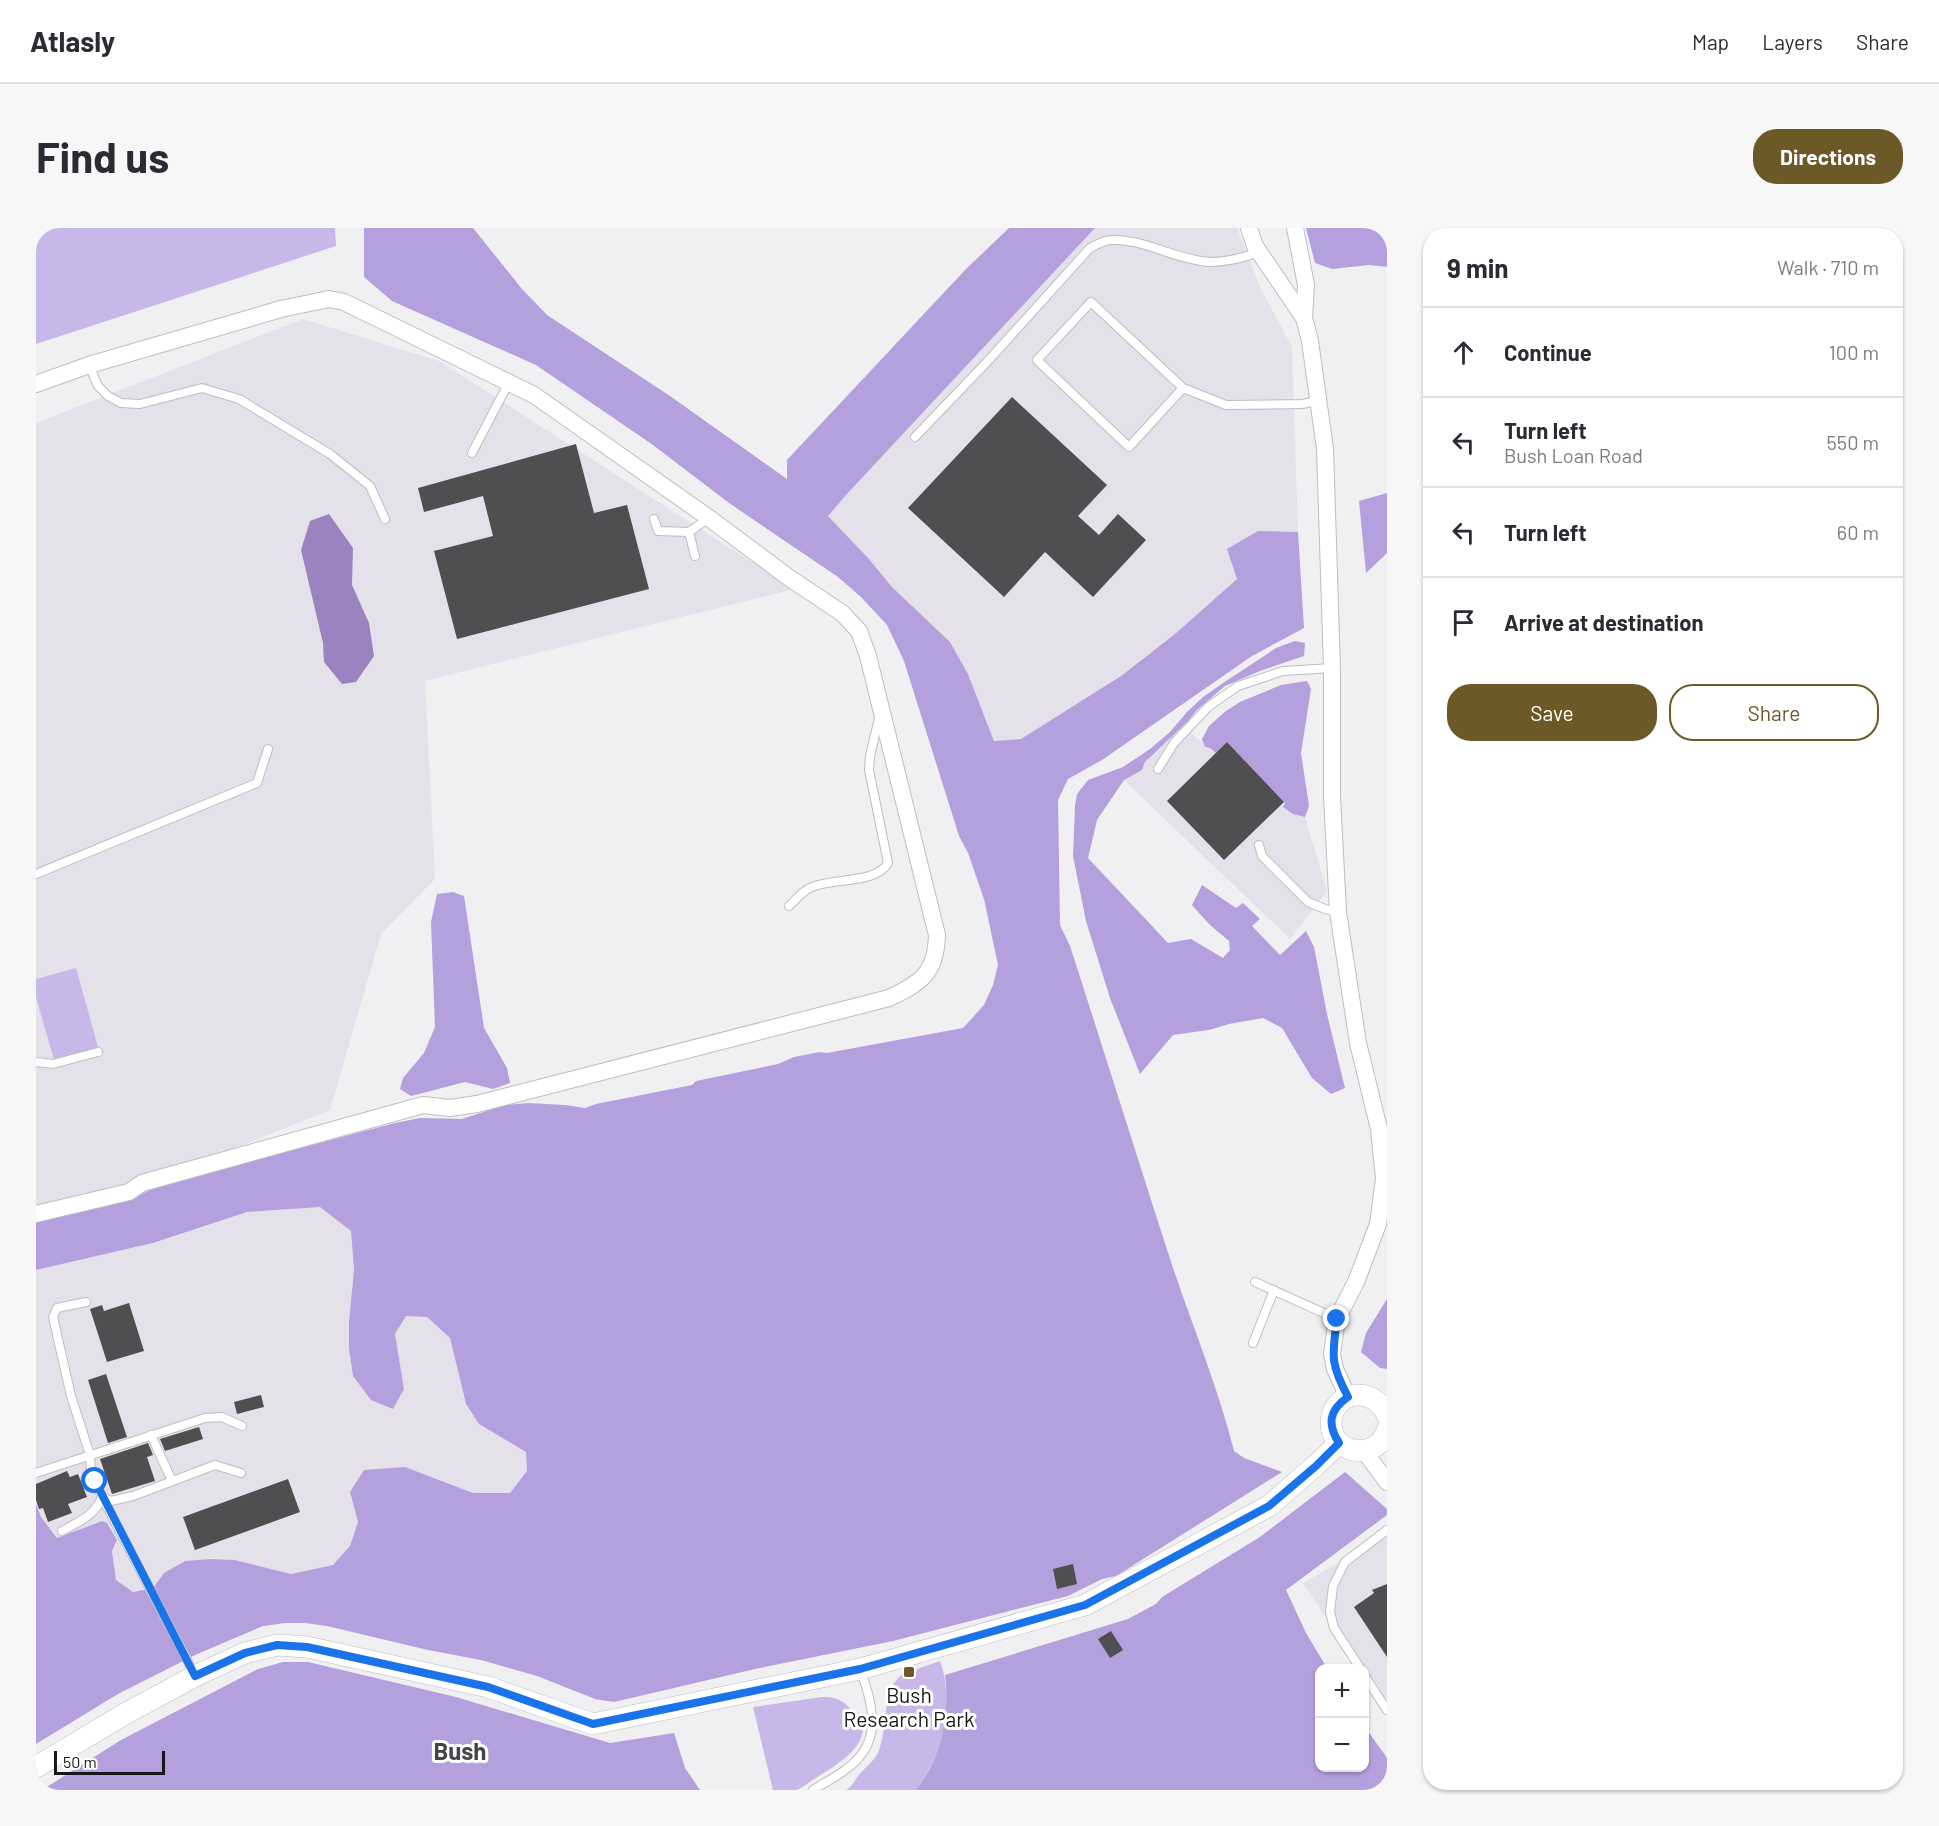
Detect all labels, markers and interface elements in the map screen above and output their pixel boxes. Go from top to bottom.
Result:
text: Atlasly [30,24,115,58]
text: Map [1692,29,1729,54]
text: Layers [1762,29,1823,54]
text: Share [1856,29,1909,54]
button: Directions [1753,129,1903,184]
text: Find us [36,131,169,181]
text: 9 min [1447,252,1509,283]
text: Walk · 710 m [1777,255,1879,279]
icon: ahead [1447,336,1480,369]
text: Continue [1504,339,1592,365]
text: 100 m [1829,340,1879,364]
text: Turn left [1504,417,1587,443]
icon: left [1447,426,1480,459]
text: 550 m [1827,430,1879,454]
text: Bush Loan Road [1504,443,1643,467]
icon: left [1447,516,1480,549]
text: Turn left [1504,519,1587,545]
text: 60 m [1837,520,1879,544]
icon: arrive [1447,606,1480,639]
text: Arrive at destination [1504,609,1703,635]
button: Save [1447,684,1657,741]
button: Share [1669,684,1879,741]
route end [1323,1305,1349,1331]
route start [81,1467,107,1493]
map controls [1315,1664,1369,1772]
button: + [1315,1664,1369,1718]
marker: Bush Research Park [902,1665,916,1679]
place label: Bush Research Park [844,1682,974,1731]
button: − [1315,1718,1369,1772]
district label: Bush [434,1736,487,1765]
scale bar [54,1748,165,1776]
text: 50 m [63,1752,97,1771]

